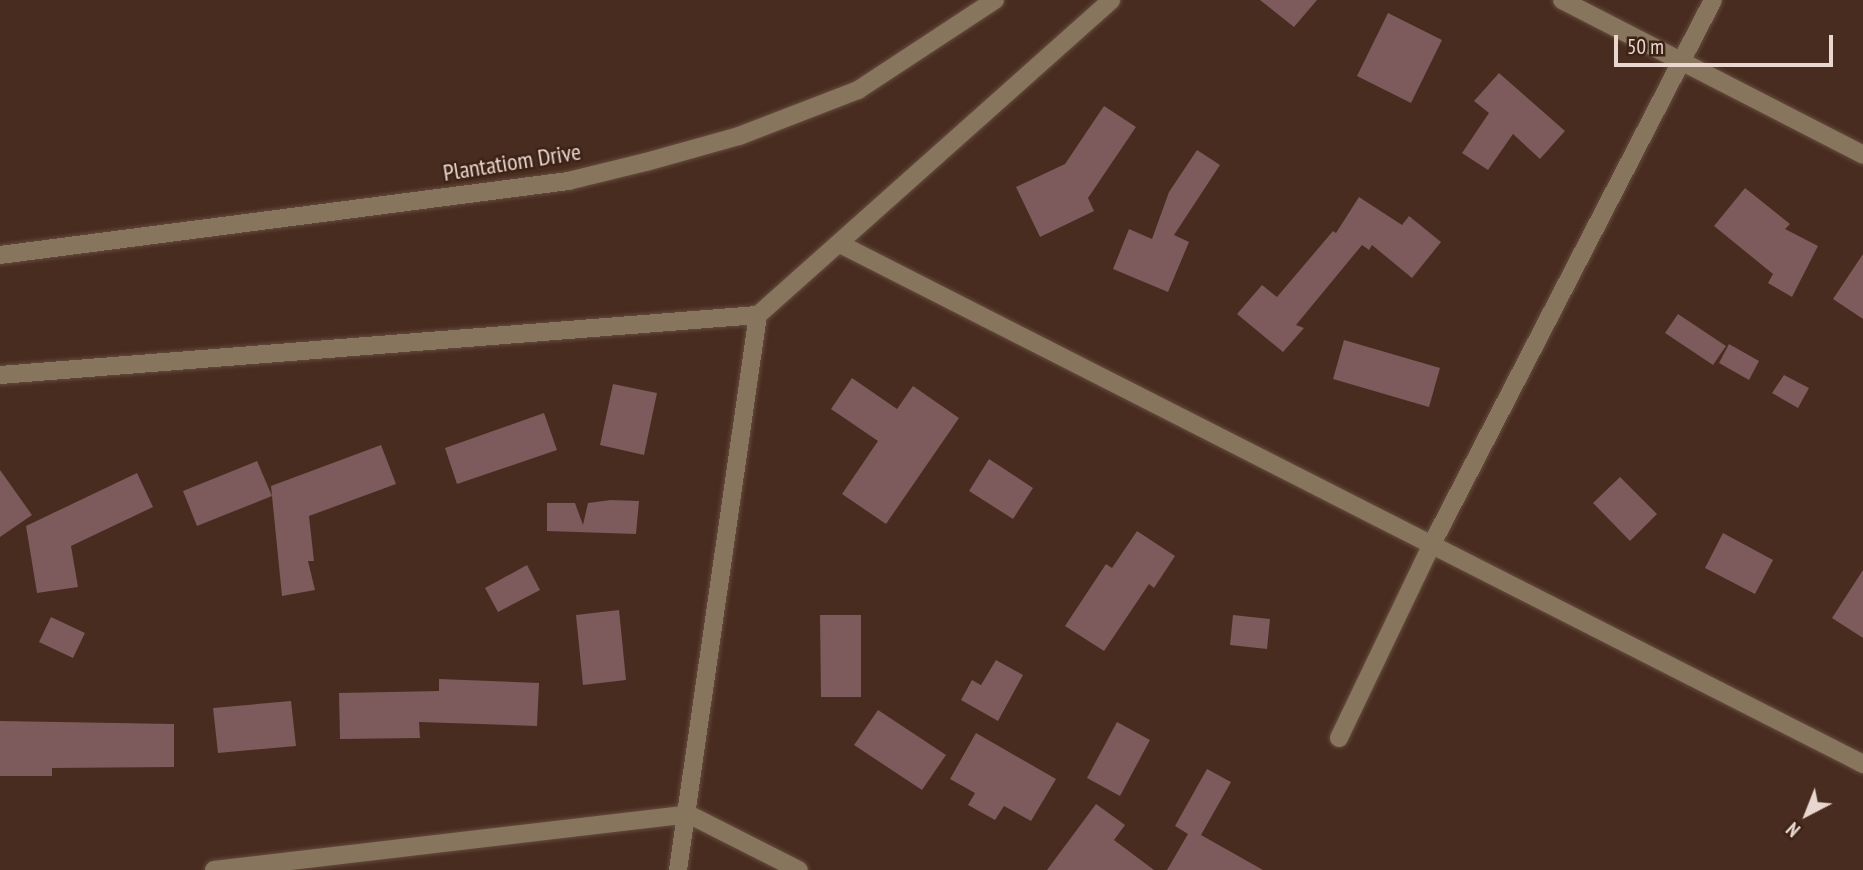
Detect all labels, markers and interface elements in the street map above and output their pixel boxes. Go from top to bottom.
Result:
scale bar [1618,21,1837,65]
text: 50 m [1627,33,1664,60]
street label: Plantatiom Drive [441,137,583,187]
north arrow [1772,779,1842,849]
text: N [1781,817,1805,842]

